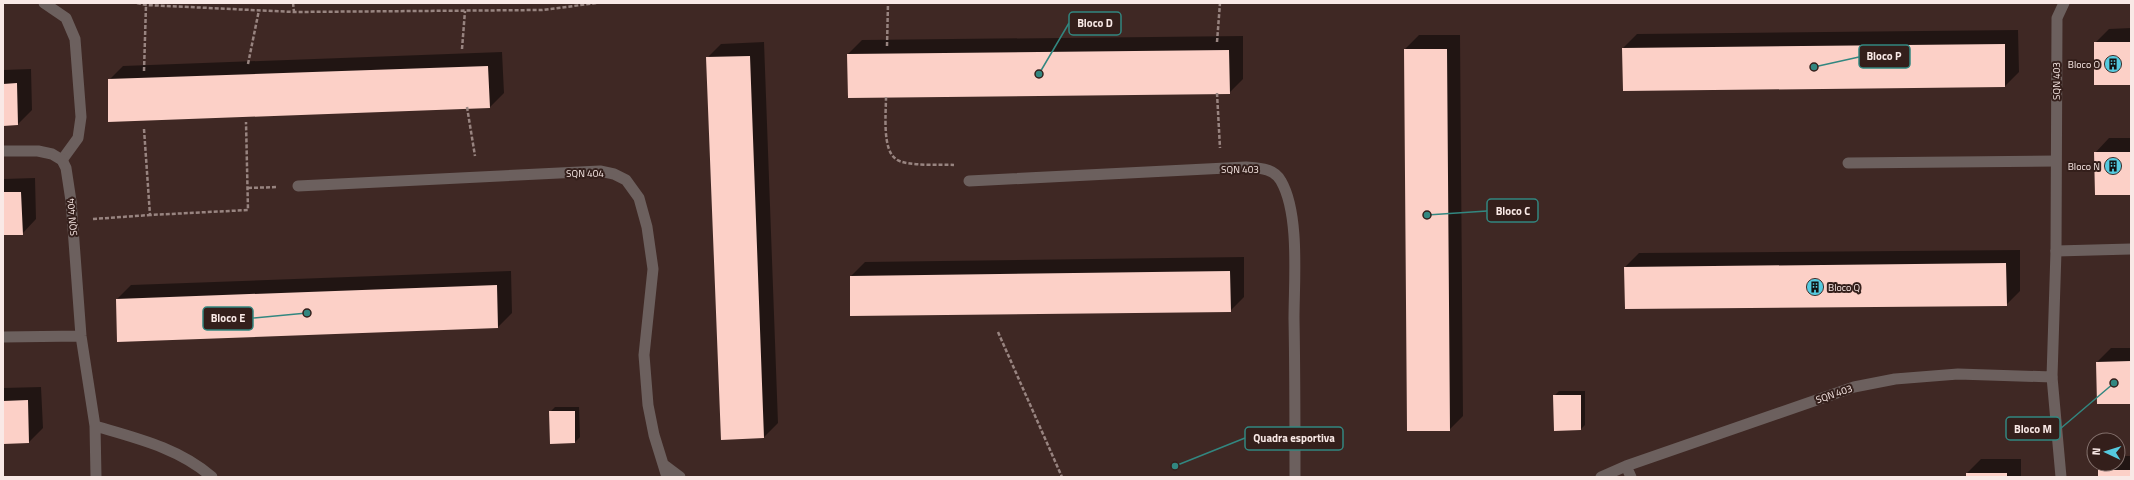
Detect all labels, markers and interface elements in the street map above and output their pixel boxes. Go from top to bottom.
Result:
callout: Bloco D [1069,12,1121,35]
text: Bloco D [1077,15,1113,31]
callout: Bloco P [1859,45,1910,68]
text: Bloco P [1866,48,1902,64]
building icon: Bloco O [2103,54,2123,74]
place label: Bloco O [2068,57,2100,72]
street label: SQN 403 [2049,62,2064,100]
building icon: Bloco N [2103,156,2123,176]
place label: Bloco N [2068,159,2100,174]
street label: SQN 403 [1221,162,1259,177]
street label: SQN 404 [566,166,604,181]
street label: SQN 404 [63,197,81,236]
callout: Bloco C [1487,199,1538,222]
text: Bloco C [1496,203,1530,219]
building icon: Bloco Q [1805,277,1825,297]
place label: Bloco Q [1828,280,1861,295]
callout: Bloco E [203,307,253,330]
text: Bloco E [211,310,245,326]
street label: SQN 403 [1814,381,1854,407]
callout: Bloco M [2006,417,2060,440]
text: Bloco M [2014,421,2052,437]
callout: Quadra esportiva [1245,427,1343,450]
text: Quadra esportiva [1253,430,1335,446]
north arrow [2086,432,2126,472]
text: N [2088,447,2104,456]

